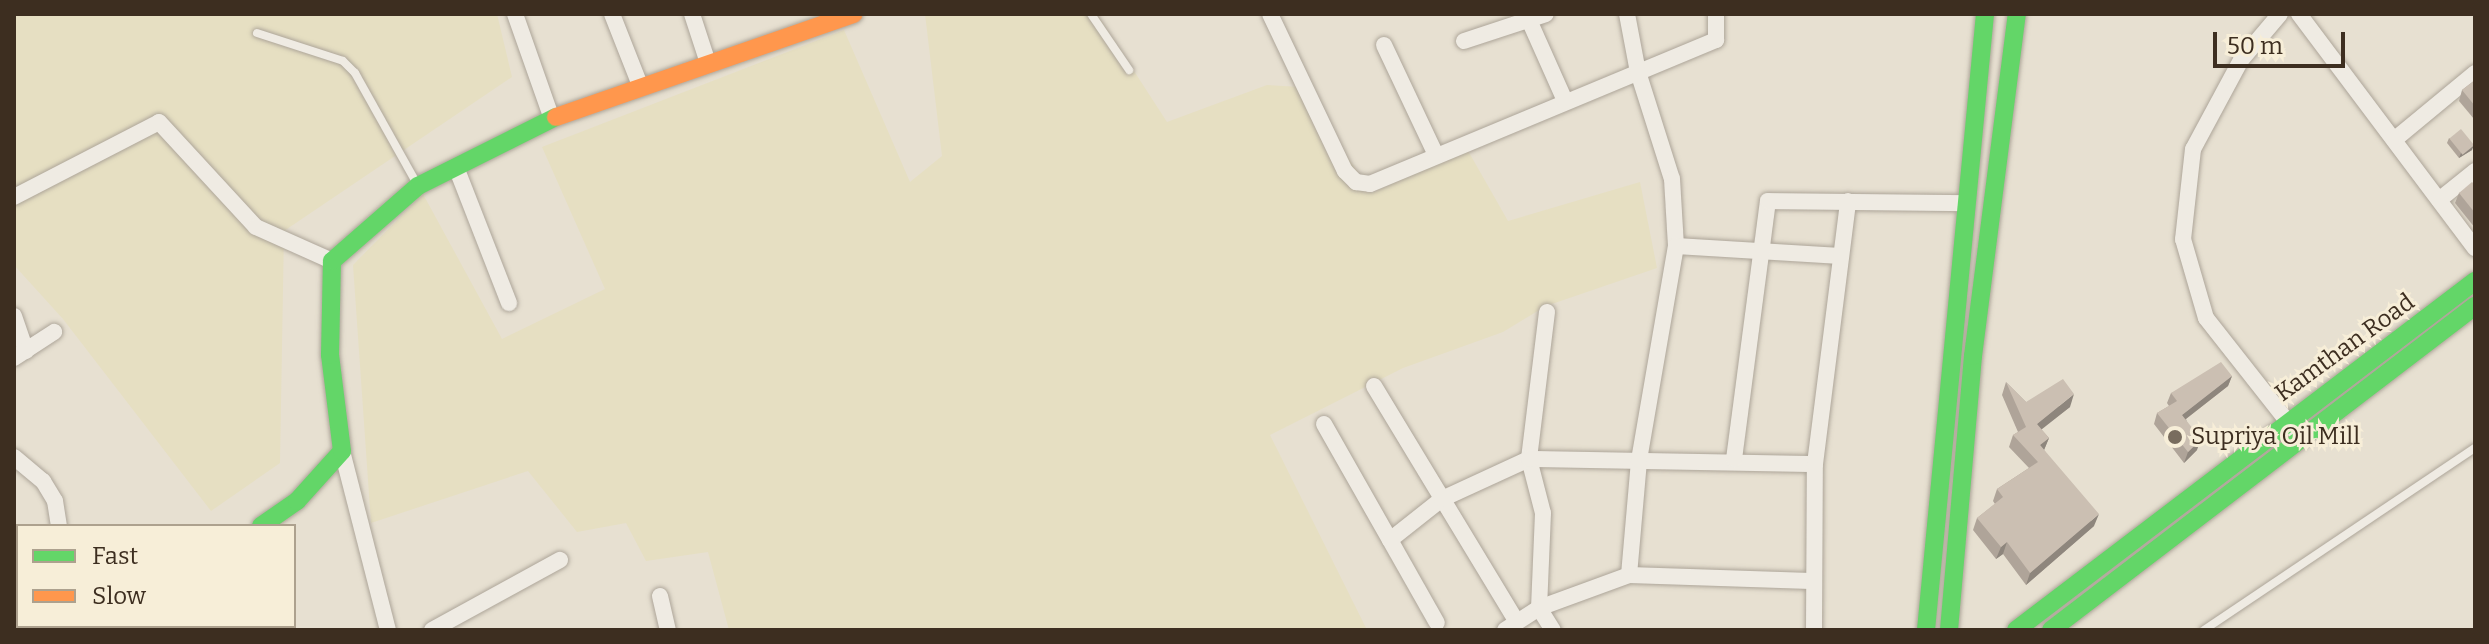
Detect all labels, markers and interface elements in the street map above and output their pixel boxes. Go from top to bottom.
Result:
scale bar [2217,16,2349,66]
text: 50 m [2227,32,2283,60]
street label: Kamthan Road [2270,288,2420,408]
place label: Supriya Oil Mill [2191,423,2360,451]
marker: Supriya Oil Mill [2166,428,2184,446]
legend [16,524,296,628]
text: Fast [92,542,138,570]
text: Slow [92,582,146,610]

